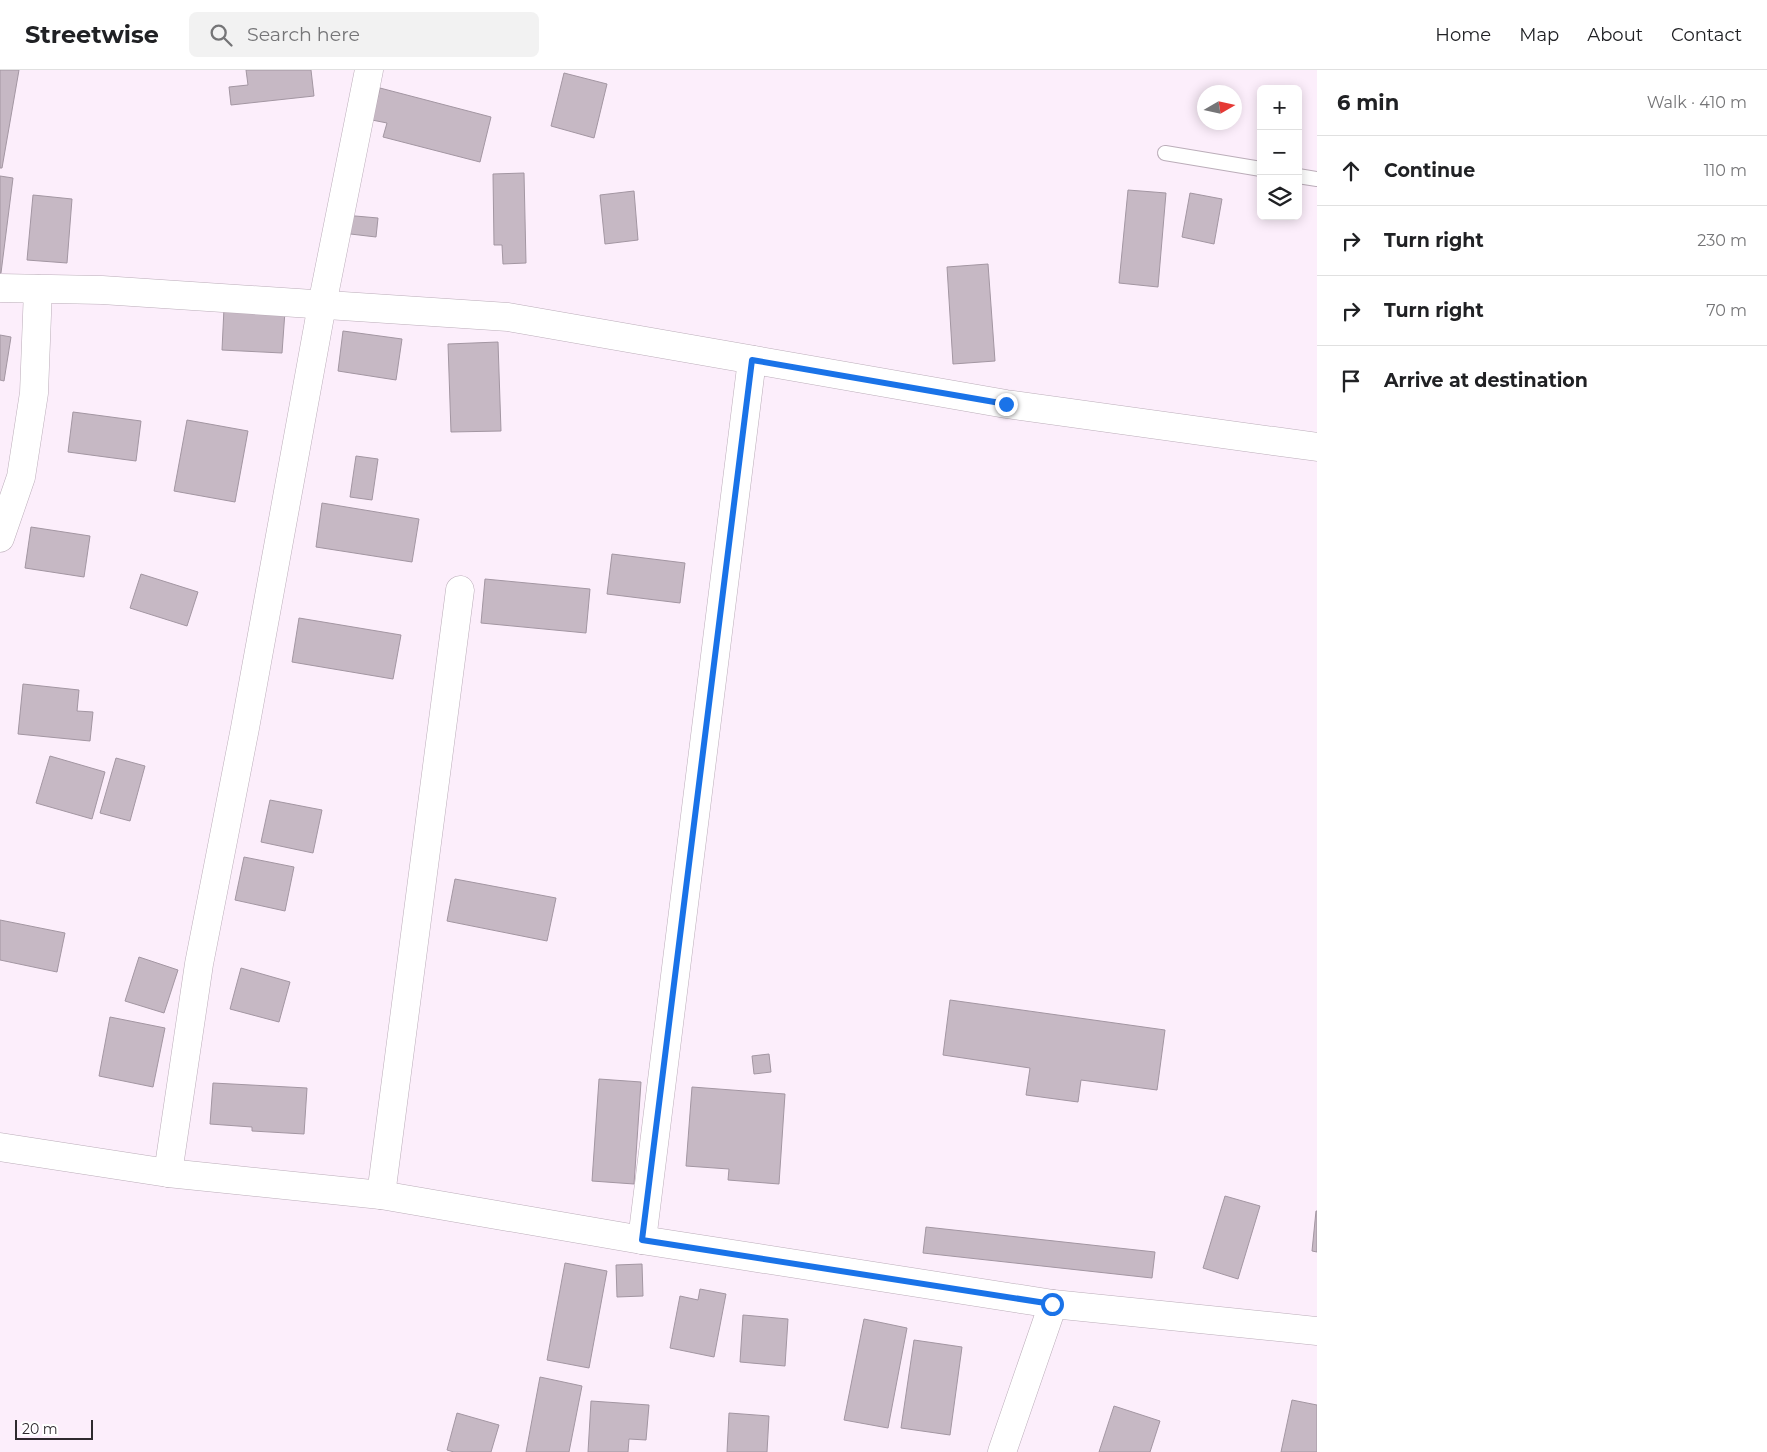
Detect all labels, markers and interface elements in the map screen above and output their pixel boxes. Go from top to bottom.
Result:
search box [189,12,539,57]
text: Streetwise [25,20,159,49]
icon: search [207,21,235,49]
text: Search here [247,23,360,46]
text: Home [1435,24,1491,46]
text: Map [1519,24,1559,46]
text: About [1587,24,1643,46]
text: Contact [1671,24,1742,46]
north arrow [1197,85,1242,130]
map controls [1257,85,1302,220]
button: + [1257,85,1302,130]
text: 6 min [1337,90,1399,115]
text: Walk · 410 m [1647,93,1747,112]
button: − [1257,130,1302,175]
icon: ahead [1337,157,1365,185]
text: Continue [1384,159,1475,182]
text: 110 m [1704,161,1747,180]
button: layers [1257,175,1302,220]
icon: right [1337,227,1365,255]
text: Turn right [1384,229,1484,252]
text: 230 m [1697,231,1747,250]
icon: right [1337,297,1365,325]
text: Turn right [1384,299,1484,322]
text: 70 m [1706,301,1747,320]
icon: arrive [1337,367,1365,395]
text: Arrive at destination [1384,369,1588,392]
route end [995,393,1018,416]
route start [1041,1293,1064,1316]
scale bar [15,1417,92,1440]
text: 20 m [22,1420,58,1438]

